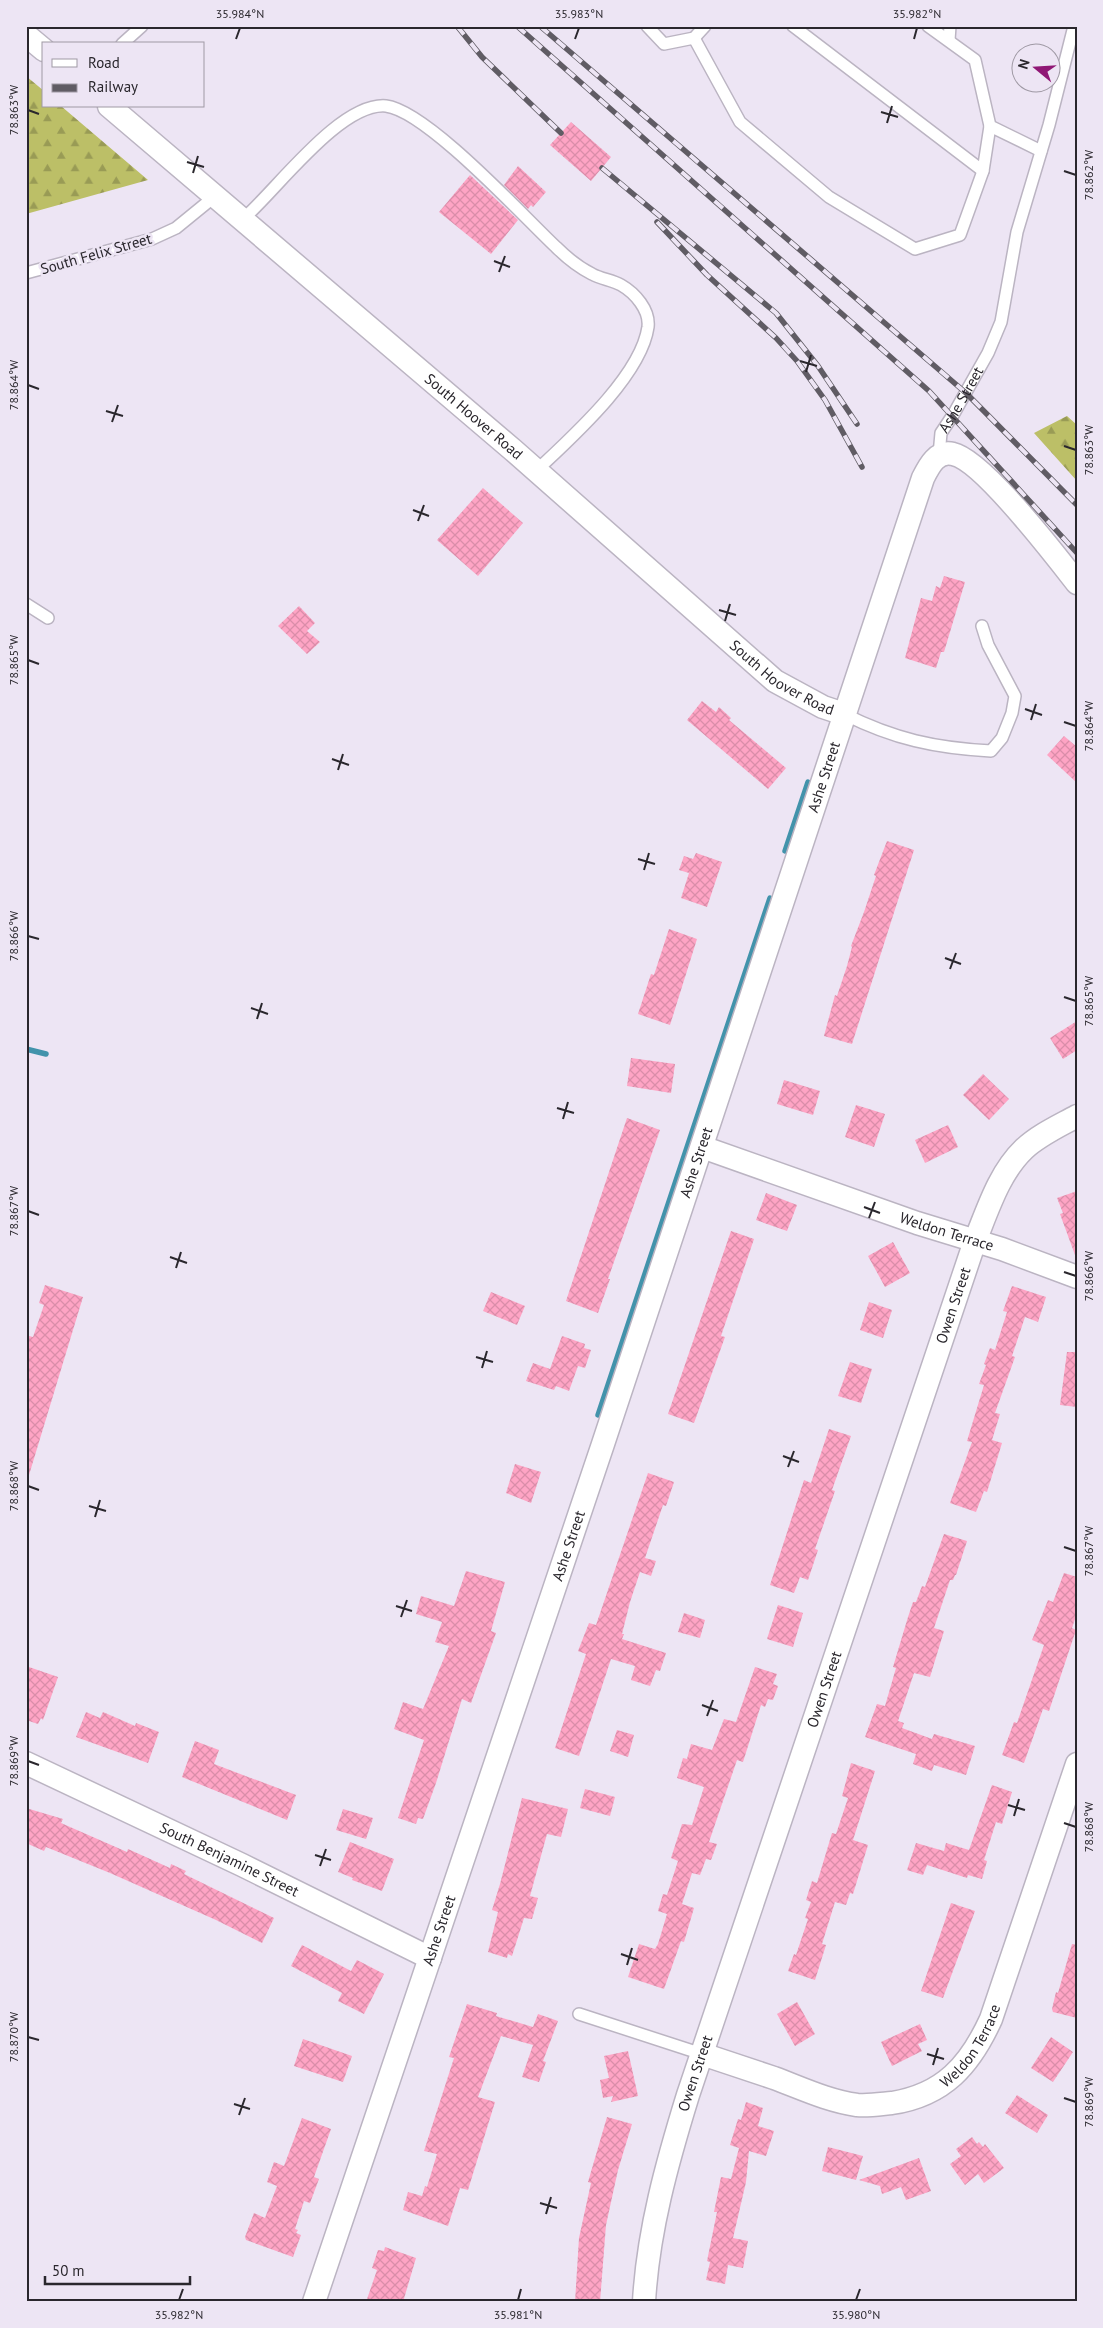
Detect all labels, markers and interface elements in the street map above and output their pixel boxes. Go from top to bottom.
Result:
text: 35.984°N [216,6,264,21]
text: 35.983°N [555,6,603,21]
text: 35.982°N [893,6,941,21]
legend [42,42,205,108]
north arrow [1010,42,1060,92]
text: Road [88,53,120,72]
text: N [1014,57,1034,71]
text: Railway [88,77,138,96]
text: 78.863°W [6,85,21,135]
text: 78.862°W [1081,150,1096,200]
street label: South Felix Street [38,229,154,278]
text: 78.864°W [6,360,21,410]
street label: Ashe Street [934,363,987,436]
street label: South Hoover Road [421,369,527,463]
text: 78.863°W [1081,425,1096,475]
text: 78.865°W [6,635,21,685]
street label: South Hoover Road [726,636,837,719]
text: 78.864°W [1081,701,1096,751]
street label: Ashe Street [803,739,844,815]
text: 78.866°W [6,911,21,961]
text: 78.865°W [1081,976,1096,1026]
street label: Ashe Street [675,1124,716,1200]
text: 78.867°W [6,1186,21,1236]
street label: Weldon Terrace [897,1208,996,1255]
text: 78.866°W [1081,1251,1096,1301]
street label: Owen Street [931,1265,974,1346]
text: 78.868°W [6,1461,21,1511]
street label: Ashe Street [548,1508,589,1583]
text: 78.867°W [1081,1526,1096,1576]
street label: Owen Street [802,1649,845,1730]
text: 78.869°W [6,1736,21,1786]
text: 78.868°W [1081,1802,1096,1852]
street label: South Benjamine Street [157,1818,302,1901]
street label: Ashe Street [418,1893,459,1968]
street label: Weldon Terrace [936,2002,1004,2091]
text: 78.870°W [6,2012,21,2062]
street label: Owen Street [673,2033,716,2114]
text: 78.869°W [1081,2077,1096,2127]
scale bar [45,2253,190,2285]
text: 50 m [52,2261,85,2280]
text: 35.982°N [155,2307,203,2322]
text: 35.981°N [494,2307,542,2322]
text: 35.980°N [832,2307,880,2322]

